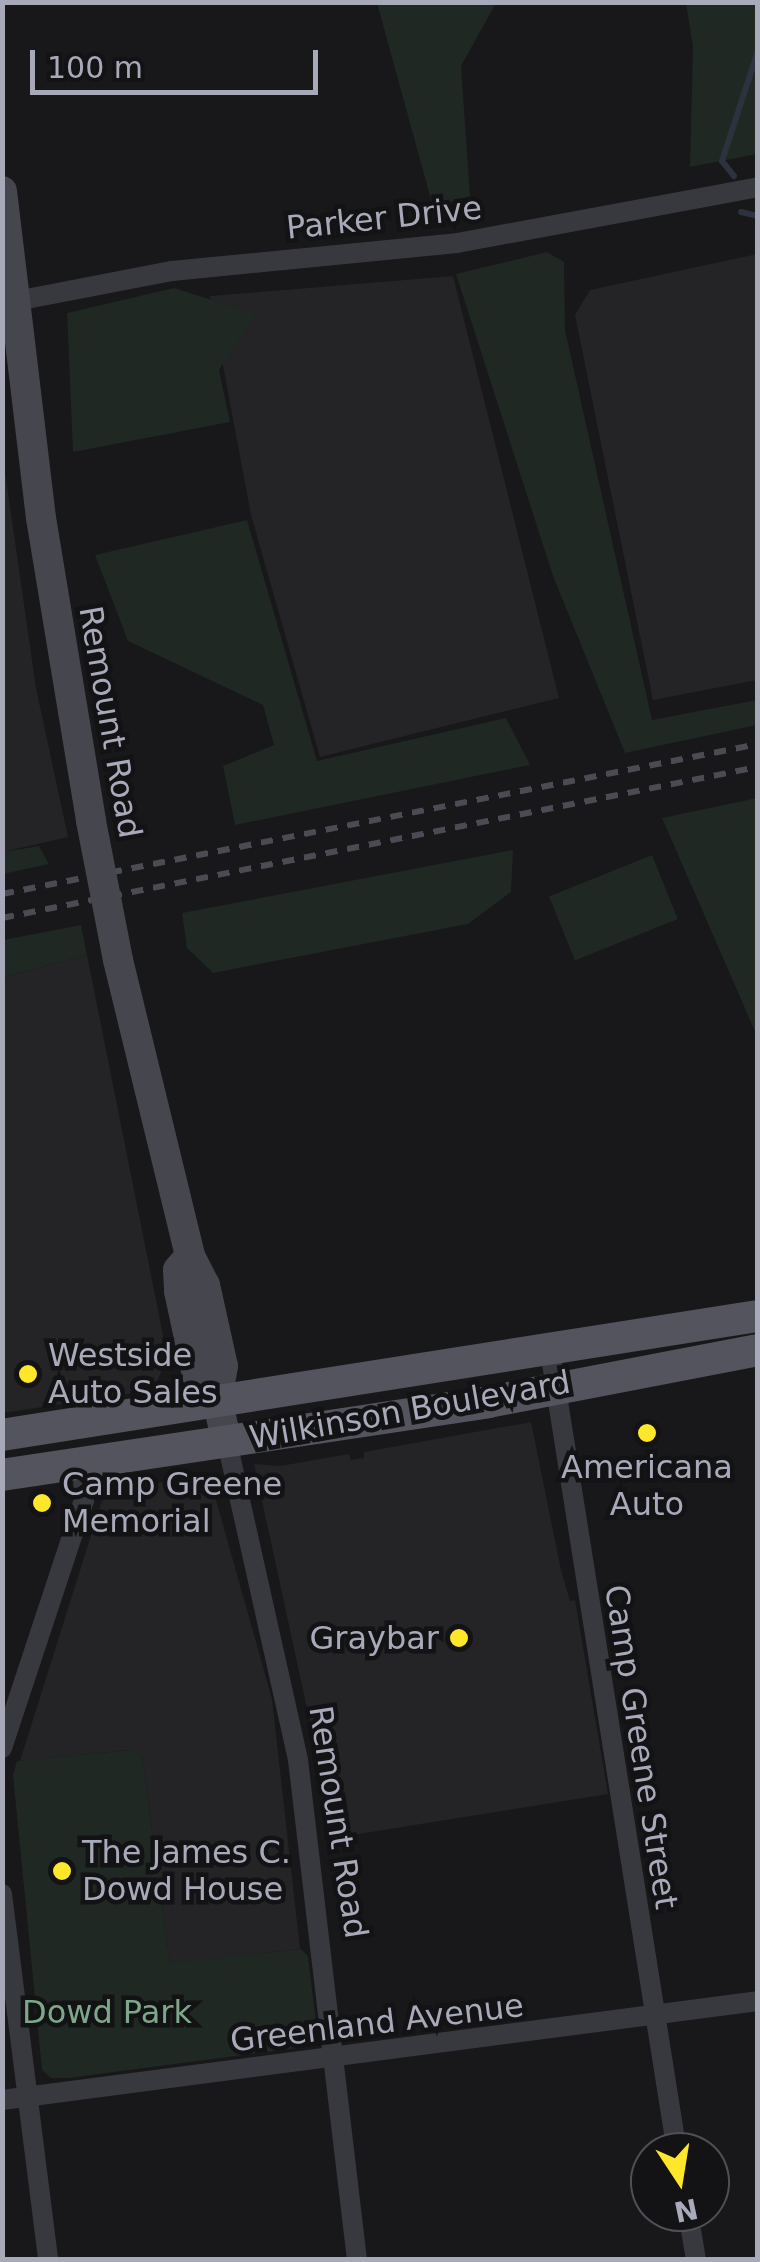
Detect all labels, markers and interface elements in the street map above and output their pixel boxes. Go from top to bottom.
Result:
scale bar [35,30,322,92]
text: 100 m [47,50,143,85]
street label: Parker Drive [284,189,484,247]
street label: Remount Road [71,603,149,841]
place label: Westside Auto Sales [48,1337,218,1412]
marker: Westside Auto Sales [17,1363,39,1385]
street label: Wilkinson Boulevard [247,1363,573,1457]
marker: Americana Auto [636,1422,658,1444]
place label: Americana Auto [561,1449,733,1524]
place label: Camp Greene Memorial [62,1466,282,1541]
marker: Camp Greene Memorial [31,1492,53,1514]
street label: Camp Greene Street [596,1582,686,1912]
place label: Graybar [309,1619,439,1657]
marker: Graybar [448,1627,470,1649]
street label: Remount Road [301,1703,375,1941]
place label: The James C. Dowd House [82,1834,291,1909]
marker: The James C. Dowd House [51,1860,73,1882]
street label: Greenland Avenue [228,1986,526,2060]
park label: Dowd Park [22,1993,192,2031]
north arrow [630,2132,730,2232]
text: N [671,2191,701,2228]

